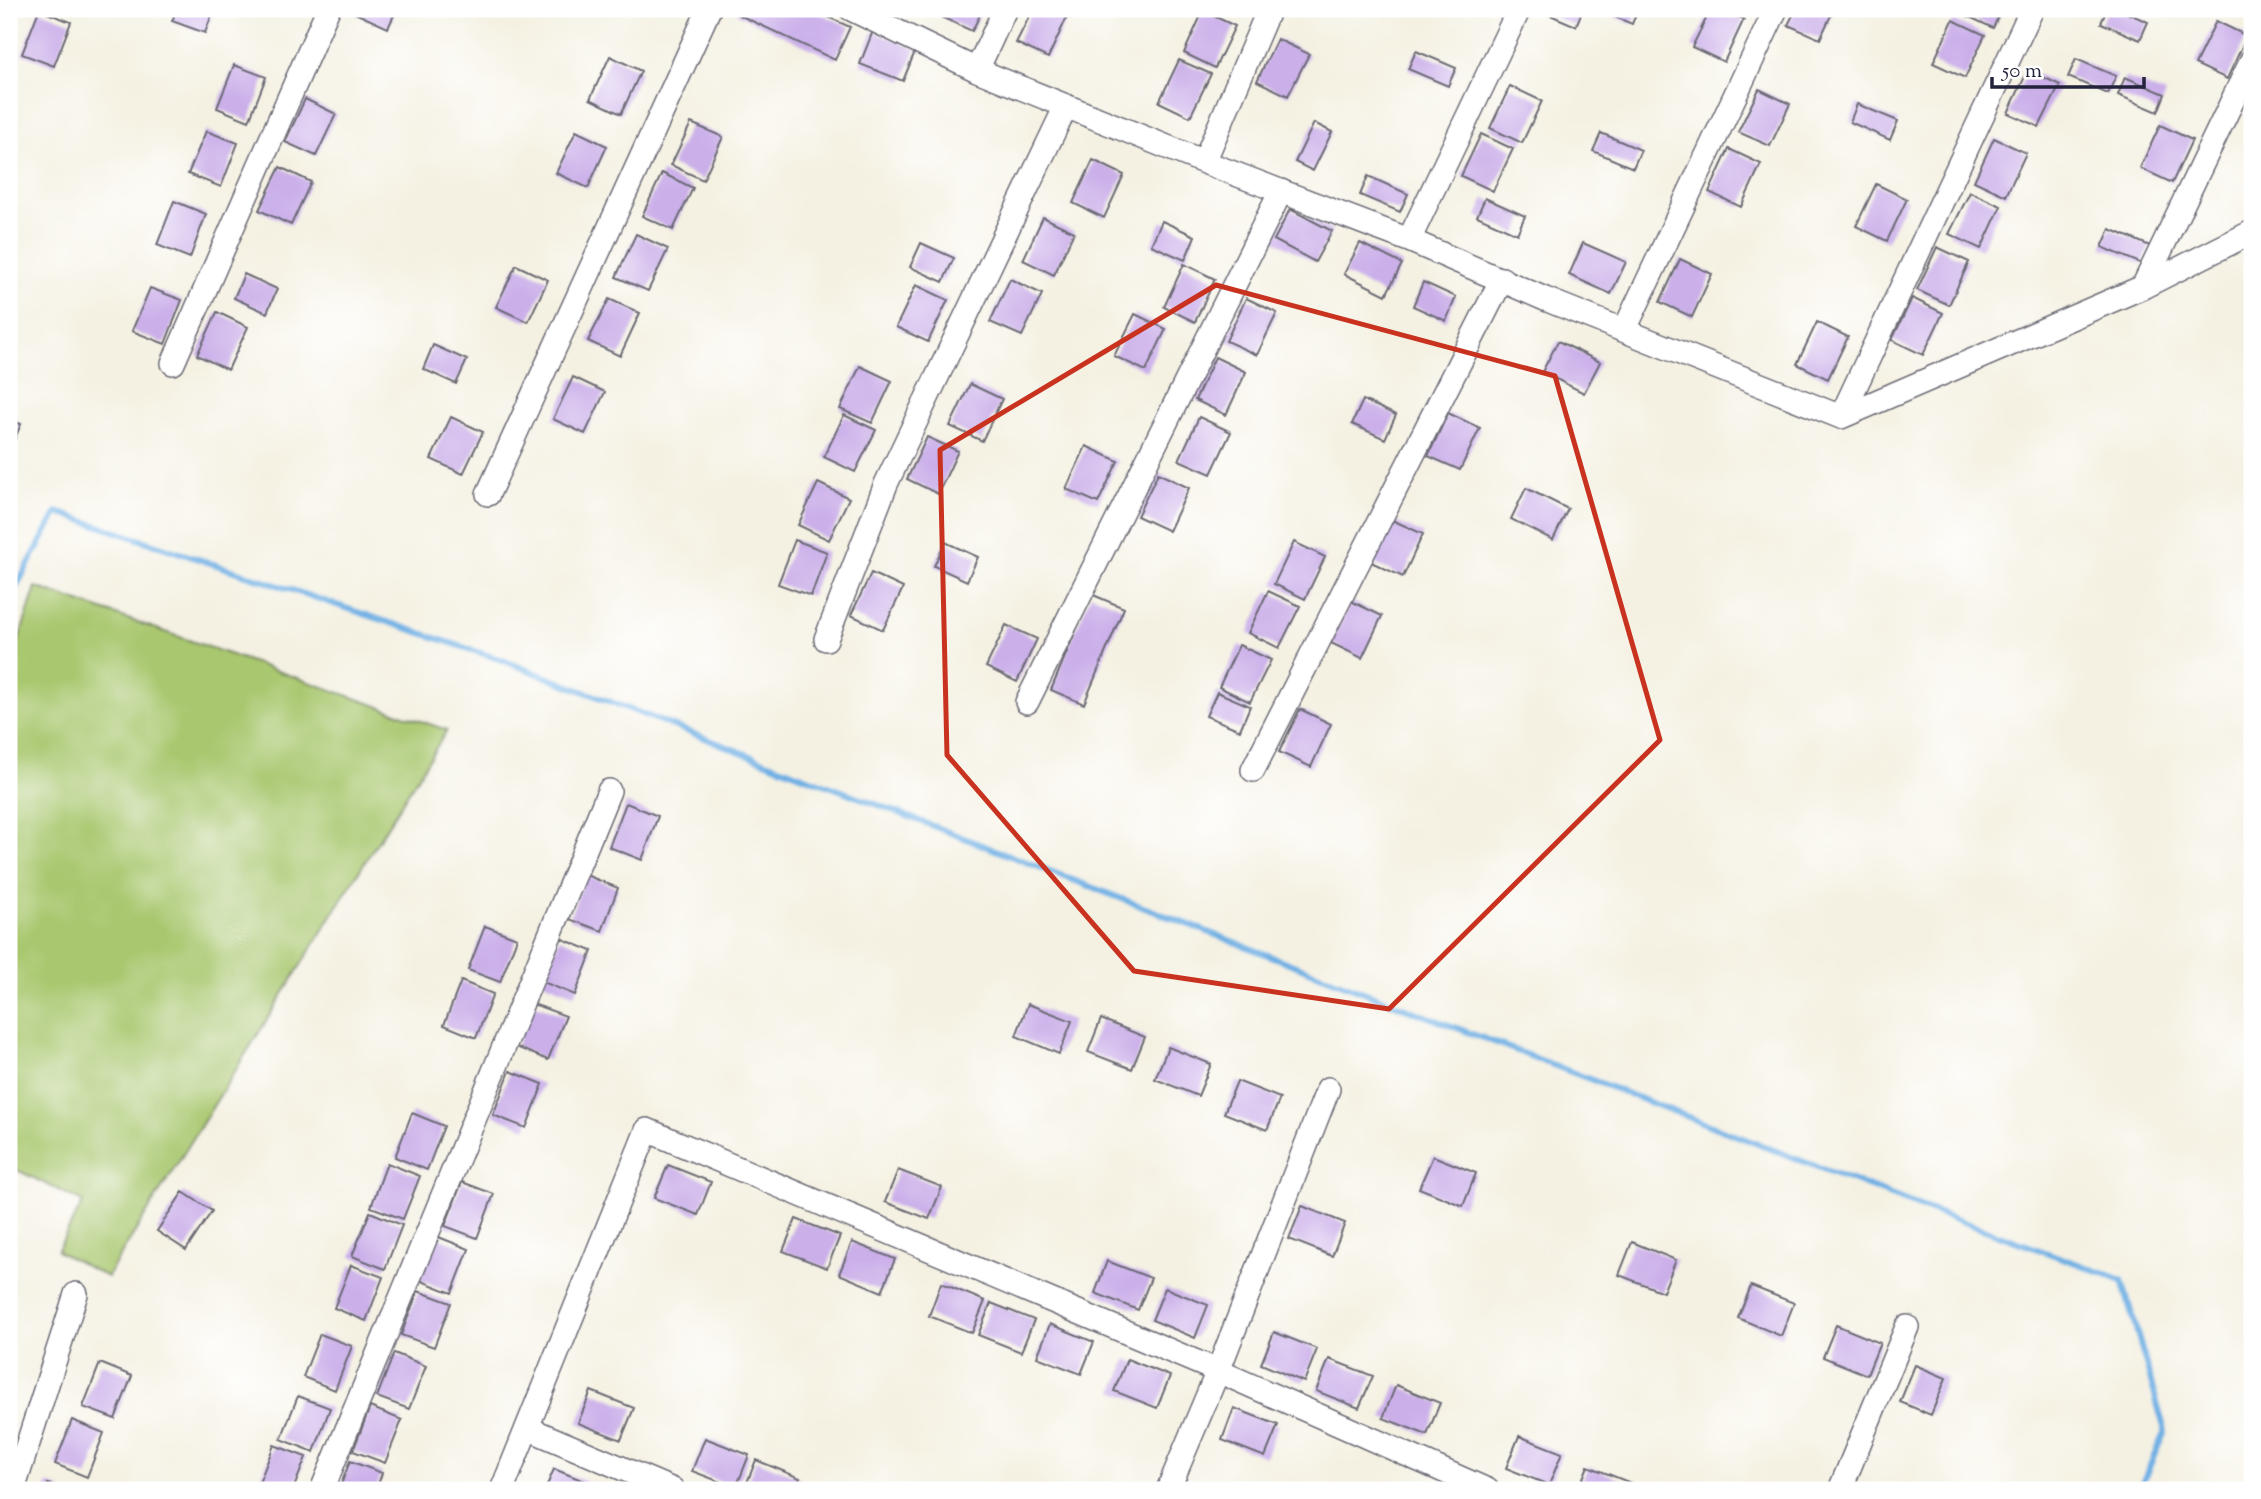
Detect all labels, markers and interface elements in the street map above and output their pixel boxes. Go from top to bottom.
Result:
scale bar [1992,46,2144,90]
text: 50 m [2001,57,2042,87]

